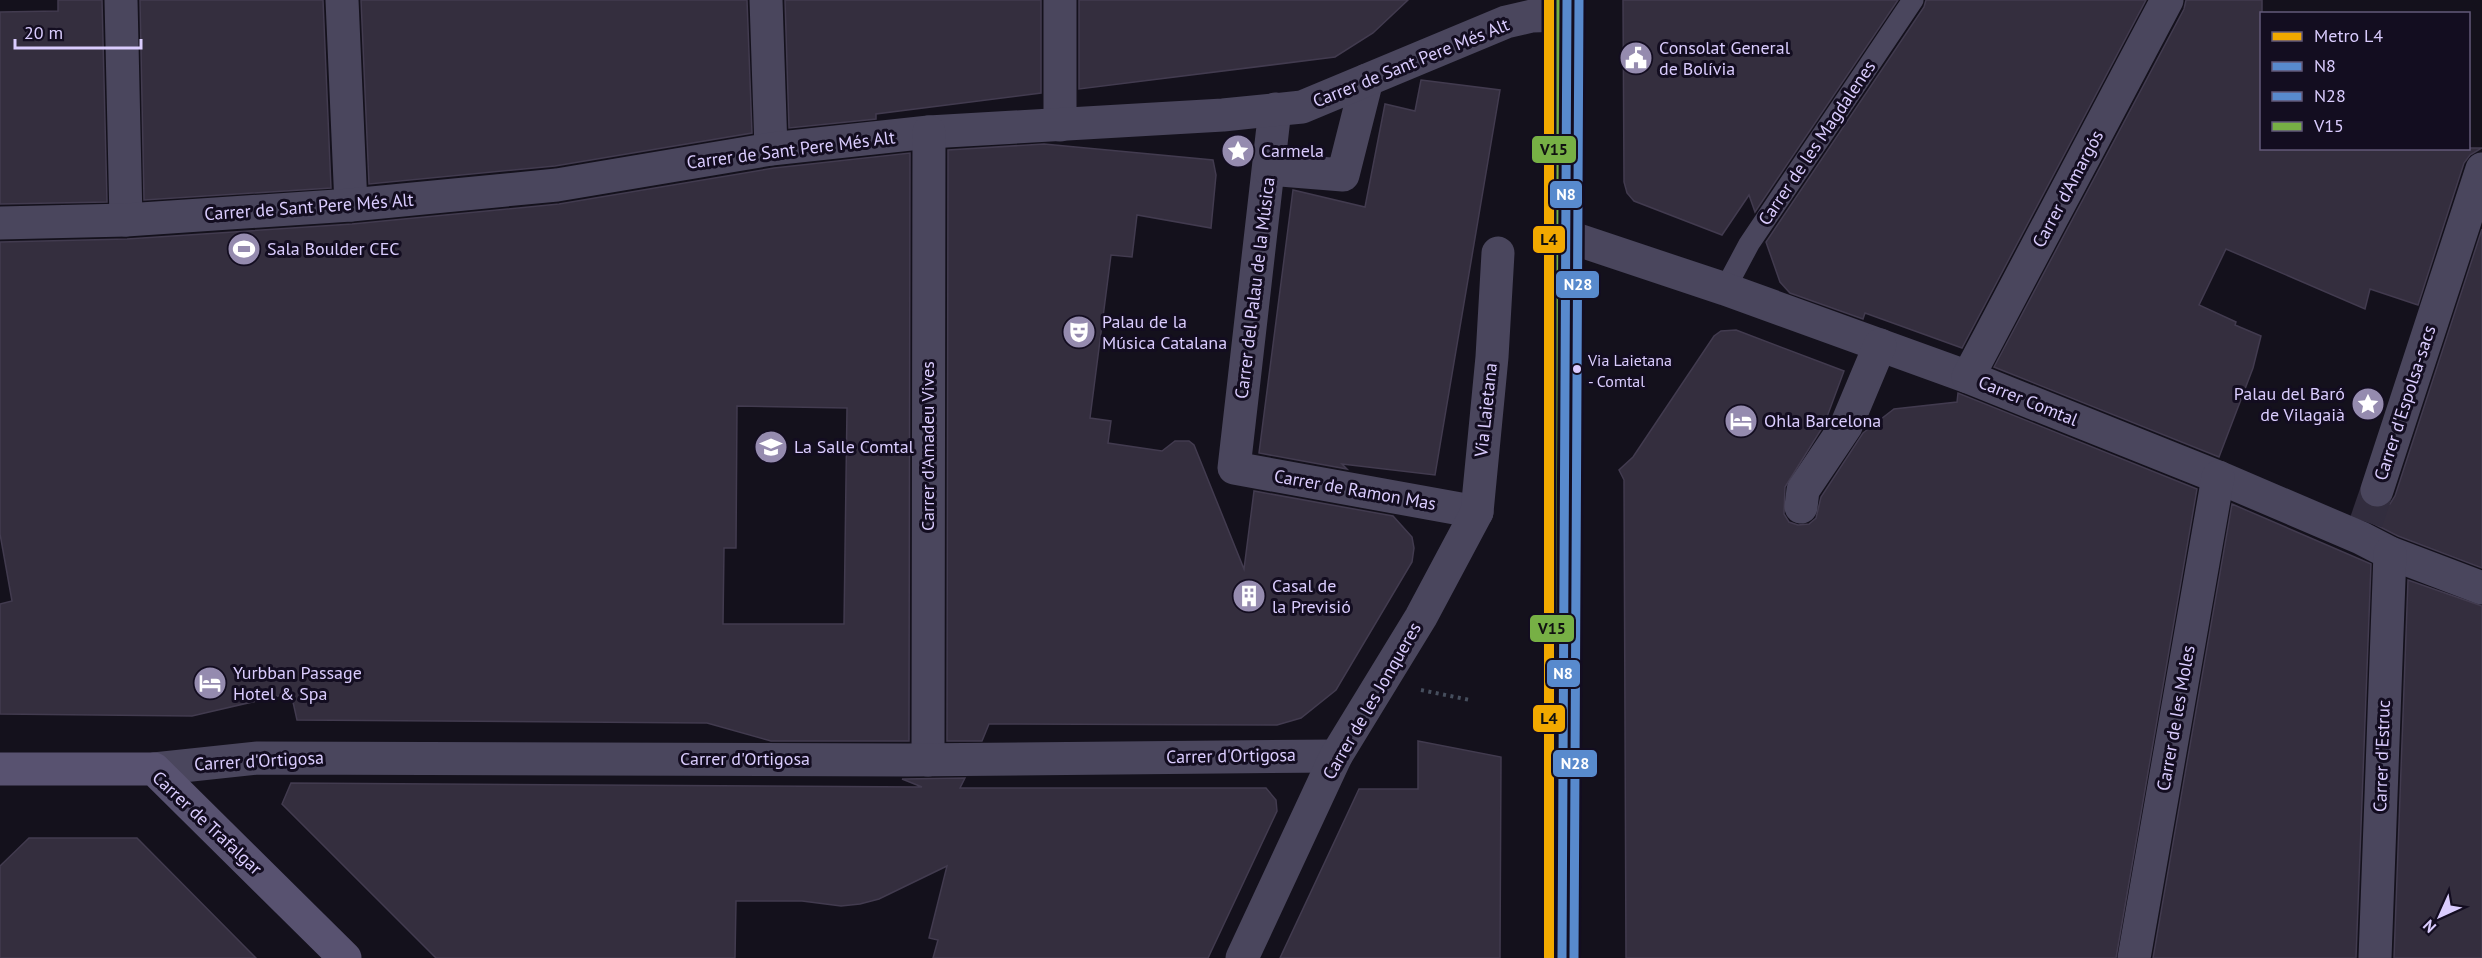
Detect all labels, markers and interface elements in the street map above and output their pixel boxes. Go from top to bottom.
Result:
scale bar [15,12,141,50]
legend [2260,12,2470,150]
street label: Carrer de Sant Pere Més Alt [1309,13,1512,112]
text: 20 m [24,21,63,44]
text: Metro L4 [2314,24,2383,47]
place label: Consolat General de Bolívia [1659,36,1791,80]
public building icon: Consolat General de Bolívia [1618,40,1654,76]
text: N8 [2314,54,2336,77]
street label: Carrer de les Magdalenes [1753,56,1880,230]
text: N28 [2314,84,2346,107]
text: V15 [2313,114,2344,137]
street label: Carrer de Sant Pere Més Alt [685,125,896,174]
street label: Carrer d'Amargós [2027,126,2108,251]
place icon: Carmela [1220,133,1256,169]
line badge: V15 [1531,135,1577,164]
place label: Carmela [1261,139,1324,162]
text: V15 [1539,139,1568,159]
street label: Carrer del Palau de la Música [1229,176,1280,400]
line badge: N8 [1549,180,1583,209]
text: N8 [1556,184,1576,204]
street label: Carrer de Sant Pere Més Alt [204,188,414,225]
line badge: L4 [1532,225,1566,254]
text: L4 [1540,229,1558,249]
sports icon: Sala Boulder CEC [226,231,262,267]
place label: Sala Boulder CEC [267,237,400,260]
line badge: N28 [1555,270,1600,299]
text: N28 [1564,274,1592,294]
place label: Palau de la Música Catalana [1102,310,1227,354]
theatre icon: Palau de la Música Catalana [1061,314,1097,350]
street label: Carrer d'Espolsa-sacs [2369,322,2440,483]
place label: Via Laietana - Comtal [1587,350,1672,391]
street label: Carrer d'Amadeu Vives [916,361,939,531]
street label: Via Laietana [1469,362,1502,459]
marker: Via Laietana - Comtal [1571,363,1583,375]
street label: Carrer Comtal [1975,370,2082,431]
place label: Palau del Baró de Vilagaià [2234,382,2345,426]
place icon: Palau del Baró de Vilagaià [2350,386,2386,422]
hotel icon: Ohla Barcelona [1723,403,1759,439]
place label: Ohla Barcelona [1764,409,1881,432]
school or university icon: La Salle Comtal [753,429,789,465]
place label: La Salle Comtal [794,435,915,458]
street label: Carrer de Ramon Mas [1272,464,1438,515]
place label: Casal de la Previsió [1272,574,1351,618]
building icon: Casal de la Previsió [1231,578,1267,614]
line badge: V15 [1529,614,1575,643]
street label: Carrer de les Jonqueres [1317,618,1426,783]
text: V15 [1537,618,1566,638]
street label: Carrer de les Moles [2151,643,2200,793]
line badge: N8 [1546,659,1581,688]
place label: Yurbban Passage Hotel & Spa [233,661,362,705]
text: N8 [1553,663,1573,683]
hotel icon: Yurbban Passage Hotel & Spa [192,665,228,701]
street label: Carrer d'Estruc [2368,700,2395,812]
line badge: L4 [1532,704,1566,733]
text: L4 [1540,708,1558,728]
street label: Carrer d'Ortigosa [1166,743,1296,768]
street label: Carrer d'Ortigosa [194,746,324,775]
street label: Carrer d'Ortigosa [680,747,810,770]
line badge: N28 [1552,749,1598,778]
text: N28 [1561,753,1589,773]
street label: Carrer de Trafalgar [148,766,267,879]
north arrow [2410,886,2470,946]
text: N [2419,916,2440,937]

